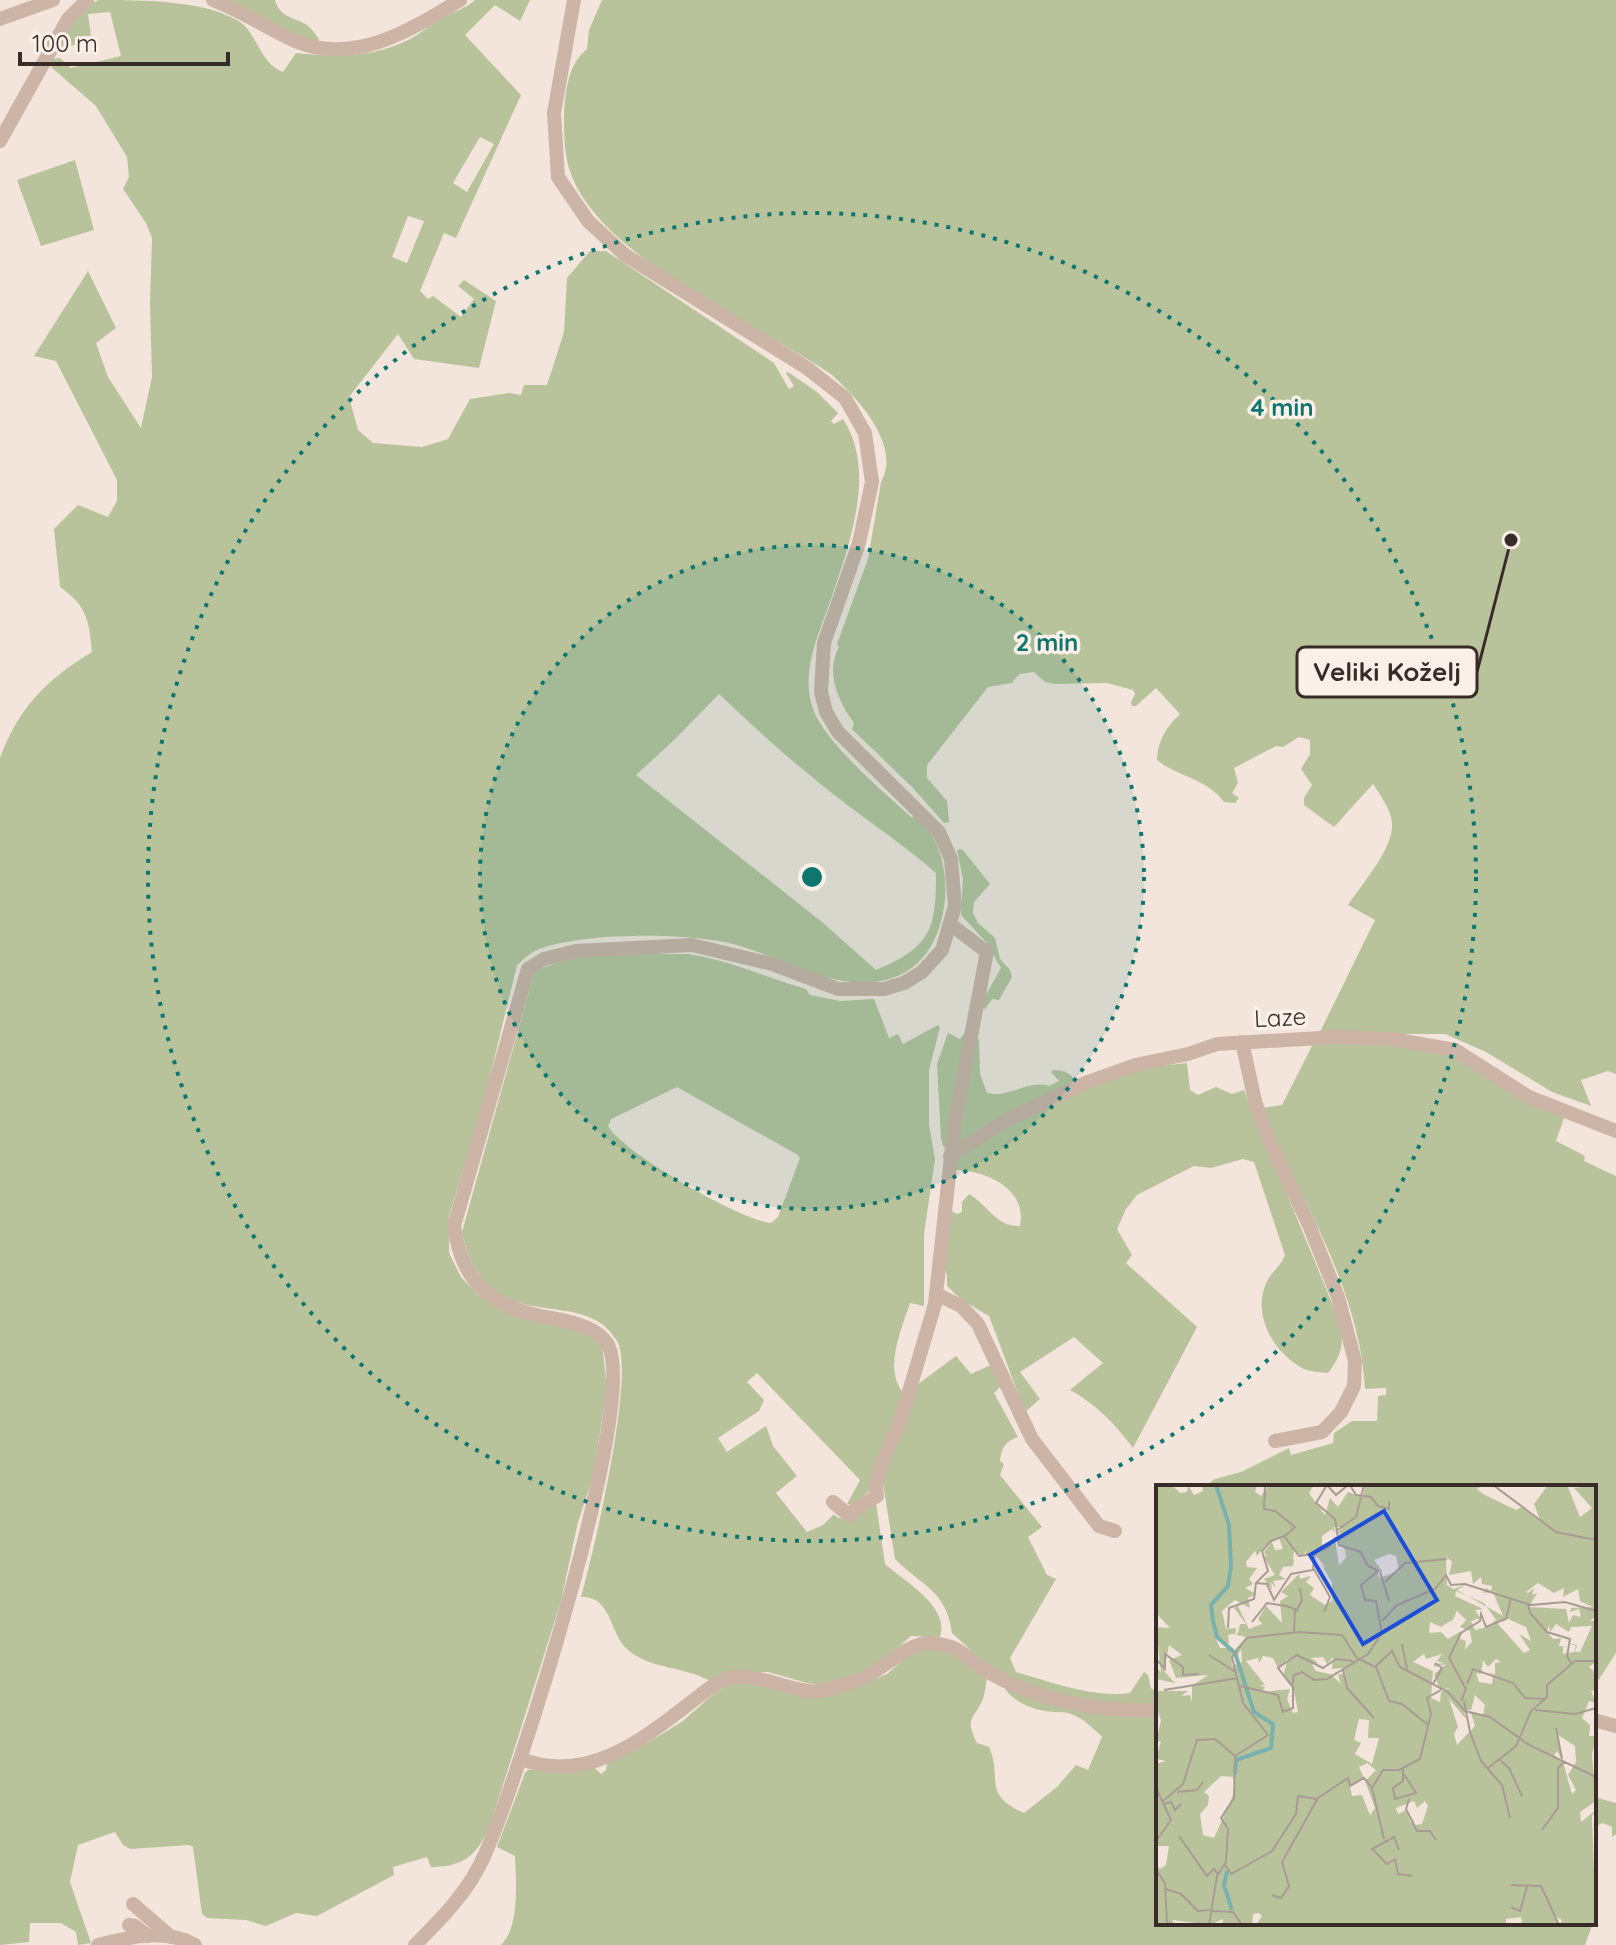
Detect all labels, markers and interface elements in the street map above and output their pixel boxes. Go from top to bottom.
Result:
scale bar [20,16,228,66]
text: 100 m [32,28,98,58]
text: 4 min [1251,392,1313,422]
text: 2 min [1016,627,1078,657]
callout: Veliki Koželj [1297,647,1477,697]
text: Veliki Koželj [1313,655,1461,688]
centre of rings [798,863,826,891]
street label: Laze [1253,1001,1307,1033]
inset map [1156,1485,1596,1925]

